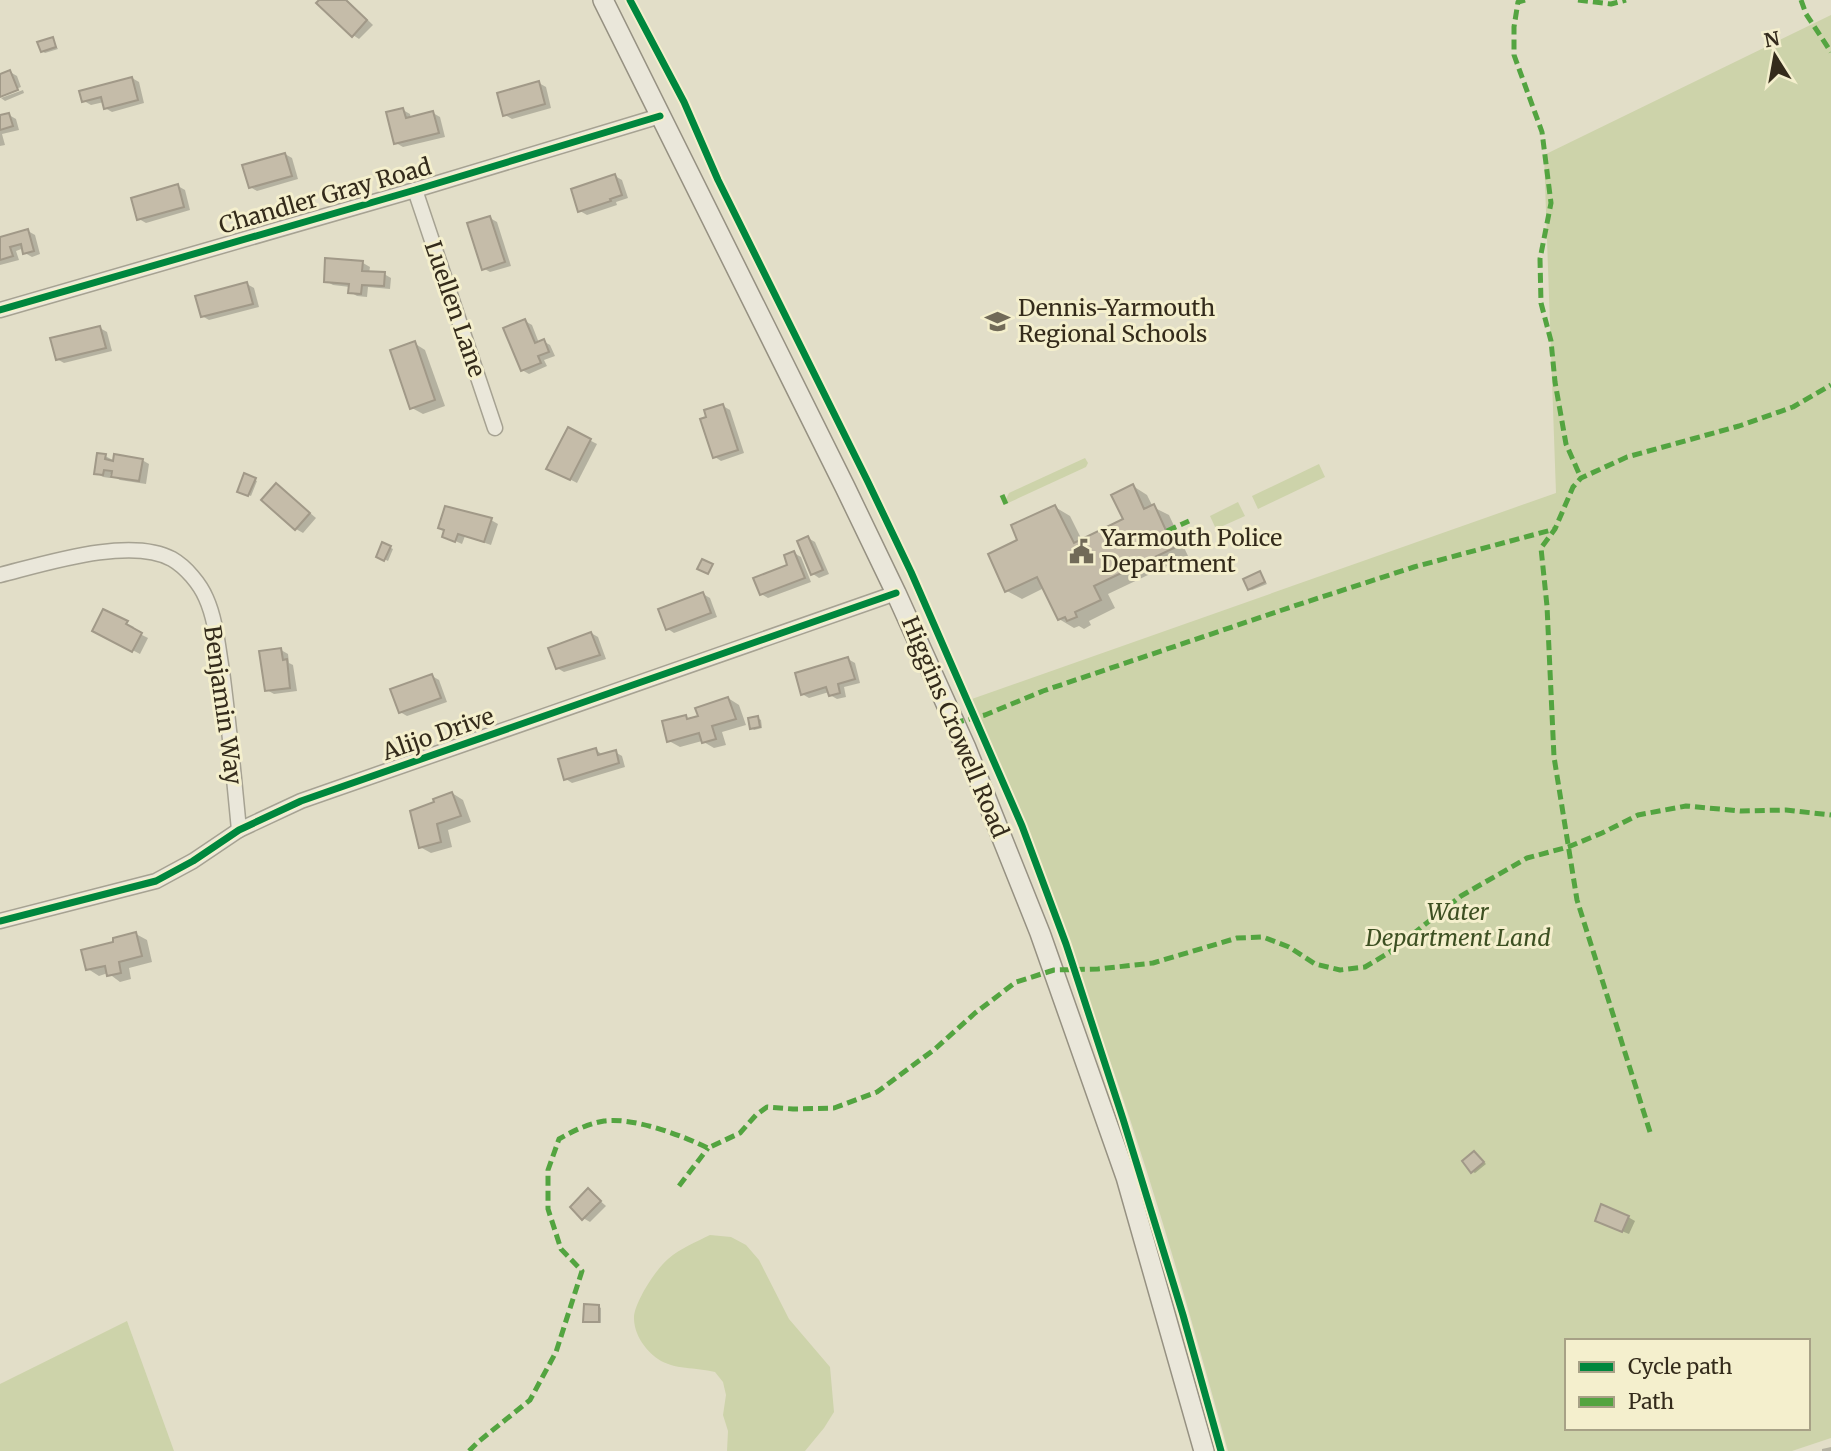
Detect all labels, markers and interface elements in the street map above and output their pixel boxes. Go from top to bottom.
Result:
north arrow [1740,21,1810,91]
text: N [1762,26,1781,53]
street label: Chandler Gray Road [215,151,435,240]
street label: Luellen Lane [419,237,492,381]
place label: Dennis-Yarmouth Regional Schools [1018,293,1215,348]
school or university icon: Dennis-Yarmouth Regional Schools [984,307,1012,335]
place label: Yarmouth Police Department [1100,523,1282,578]
public building icon: Yarmouth Police Department [1067,537,1095,565]
street label: Higgins Crowell Road [896,612,1015,842]
street label: Benjamin Way [198,624,249,787]
street label: Alijo Drive [377,701,498,766]
park label: Water Department Land [1364,897,1551,952]
legend [1565,1339,1810,1430]
text: Cycle path [1628,1353,1732,1380]
text: Path [1628,1388,1674,1415]

